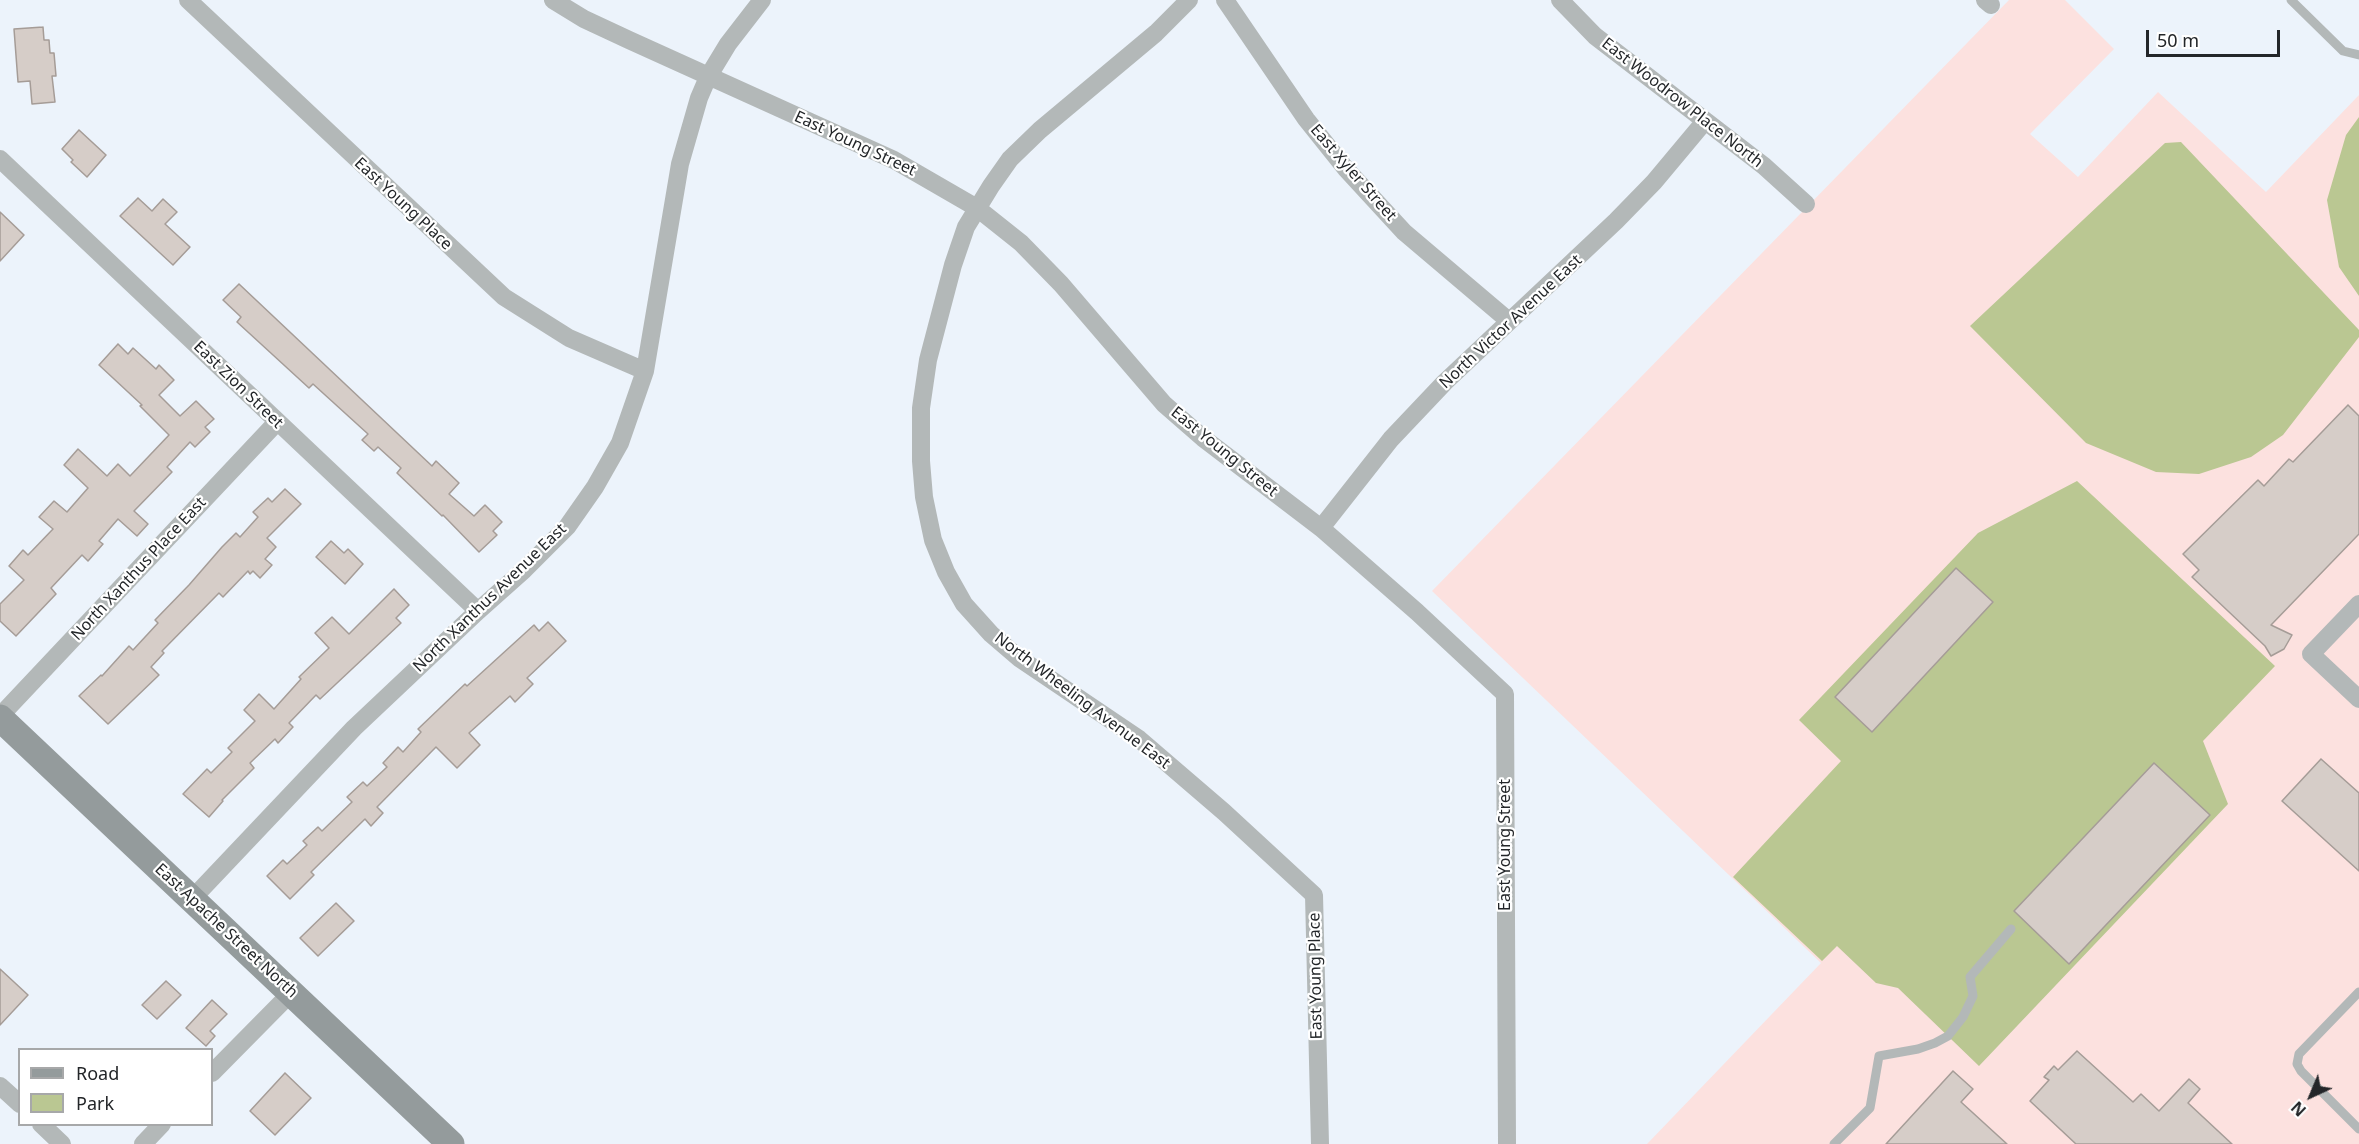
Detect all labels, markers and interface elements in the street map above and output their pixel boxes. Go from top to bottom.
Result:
scale bar [2149,18,2282,56]
text: 50 m [2157,28,2199,52]
street label: East Woodrow Place North [1598,34,1766,172]
street label: East Young Street [791,107,919,181]
street label: East Xyler Street [1306,121,1400,225]
street label: East Young Place [350,154,456,254]
street label: North Victor Avenue East [1436,251,1586,393]
street label: East Zion Street [189,337,287,433]
street label: East Young Street [1167,403,1281,501]
street label: North Xanthus Place East [68,493,210,645]
street label: North Xanthus Avenue East [409,520,571,676]
street label: North Wheeling Avenue East [990,629,1174,773]
street label: East Young Street [1495,779,1515,911]
street label: East Apache Street North [151,860,301,1002]
street label: East Young Place [1305,913,1327,1039]
legend [18,1048,213,1126]
text: Road [76,1061,119,1085]
north arrow [2281,1066,2341,1126]
text: Park [76,1091,114,1115]
text: N [2286,1097,2311,1121]

